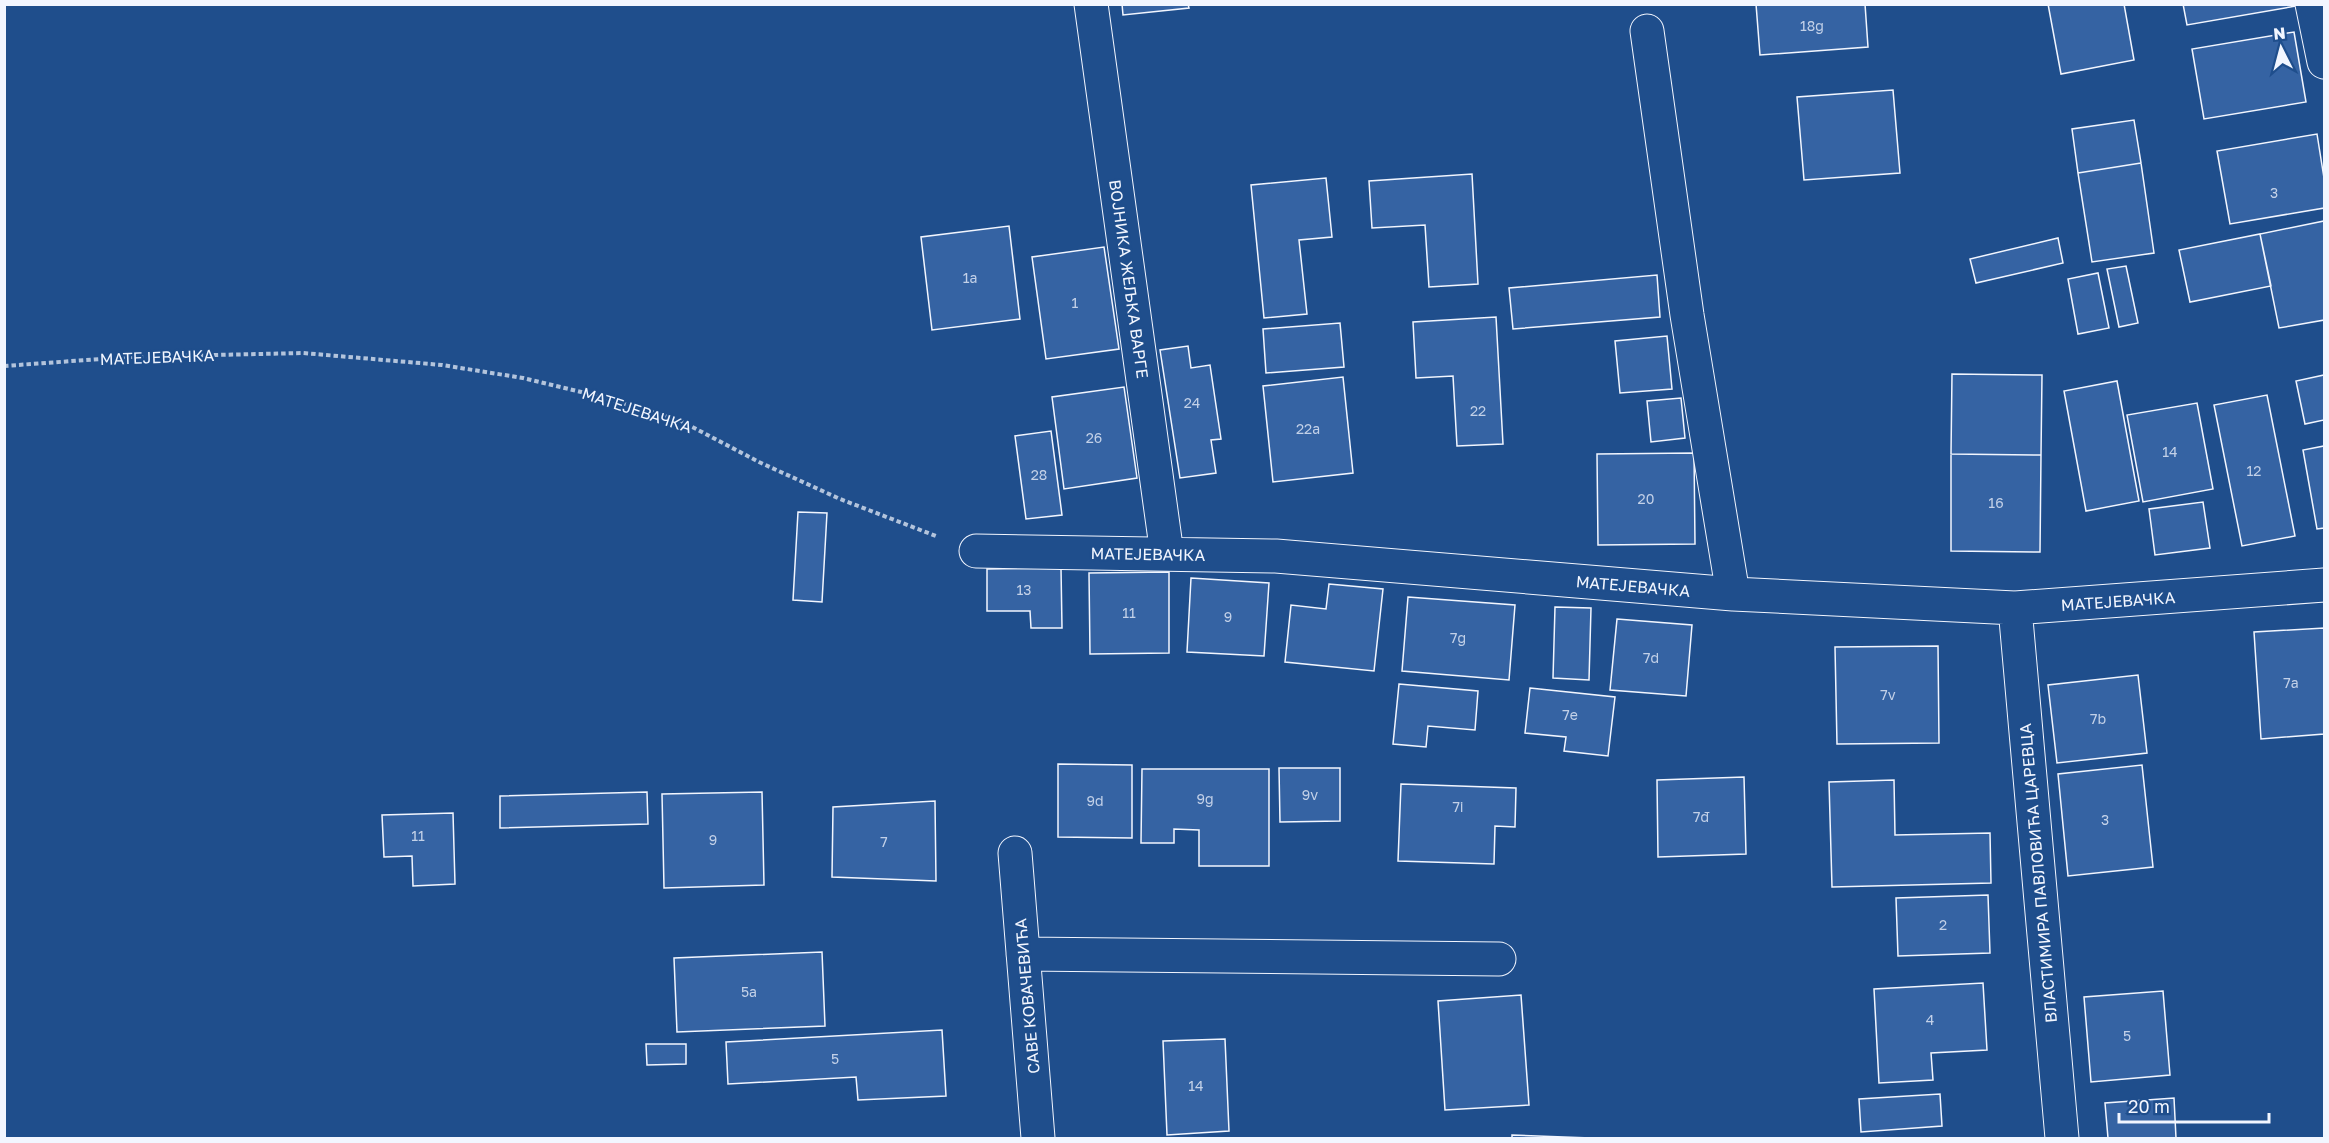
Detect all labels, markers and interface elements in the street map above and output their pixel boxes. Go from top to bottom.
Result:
house number: 18g [1800,17,1824,34]
north arrow [2251,18,2311,78]
text: N [2272,23,2287,44]
street label: ВОЈНИКА ЖЕЉКА ВАРГЕ [1105,178,1153,380]
house number: 3 [2270,184,2278,201]
house number: 1a [963,269,977,286]
house number: 1 [1072,294,1079,311]
street label: МАТЕЈЕВАЧКА [99,345,215,369]
street label: МАТЕЈЕВАЧКА [579,383,695,437]
house number: 24 [1184,394,1200,411]
house number: 22 [1470,402,1486,419]
house number: 22a [1296,420,1320,437]
house number: 26 [1086,429,1102,446]
house number: 14 [2162,443,2178,460]
house number: 12 [2247,462,2261,479]
house number: 28 [1031,466,1047,483]
house number: 20 [1638,490,1654,507]
house number: 16 [1988,494,2004,511]
street label: МАТЕЈЕВАЧКА [1091,543,1206,565]
street label: МАТЕЈЕВАЧКА [1575,571,1691,601]
house number: 13 [1017,581,1031,598]
street label: МАТЕЈЕВАЧКА [2060,587,2176,615]
house number: 11 [1122,604,1136,621]
house number: 9 [1224,608,1232,625]
house number: 7g [1450,629,1466,646]
house number: 7d [1643,649,1659,666]
house number: 7a [2283,674,2299,691]
house number: 7v [1880,686,1896,703]
house number: 7e [1562,706,1578,723]
house number: 7b [2090,710,2106,727]
street label: ВЛАСТИМИРА ПАВЛОВИЋА ЦАРЕВЦА [2015,722,2061,1024]
house number: 9v [1302,786,1318,803]
house number: 9g [1196,790,1214,807]
house number: 9d [1086,792,1104,809]
house number: 7i [1452,798,1464,815]
house number: 7đ [1693,808,1709,825]
house number: 3 [2101,811,2109,828]
house number: 11 [411,827,425,844]
house number: 9 [709,831,717,848]
house number: 7 [880,833,888,850]
house number: 2 [1939,916,1947,933]
street label: САВЕ КОВАЧЕВИЋА [1010,917,1044,1075]
house number: 5a [741,983,757,1000]
house number: 4 [1926,1011,1934,1028]
house number: 5 [2123,1027,2131,1044]
house number: 5 [831,1050,839,1067]
house number: 14 [1188,1077,1204,1094]
scale bar [2119,1086,2269,1124]
text: 20 m [2128,1095,2170,1117]

